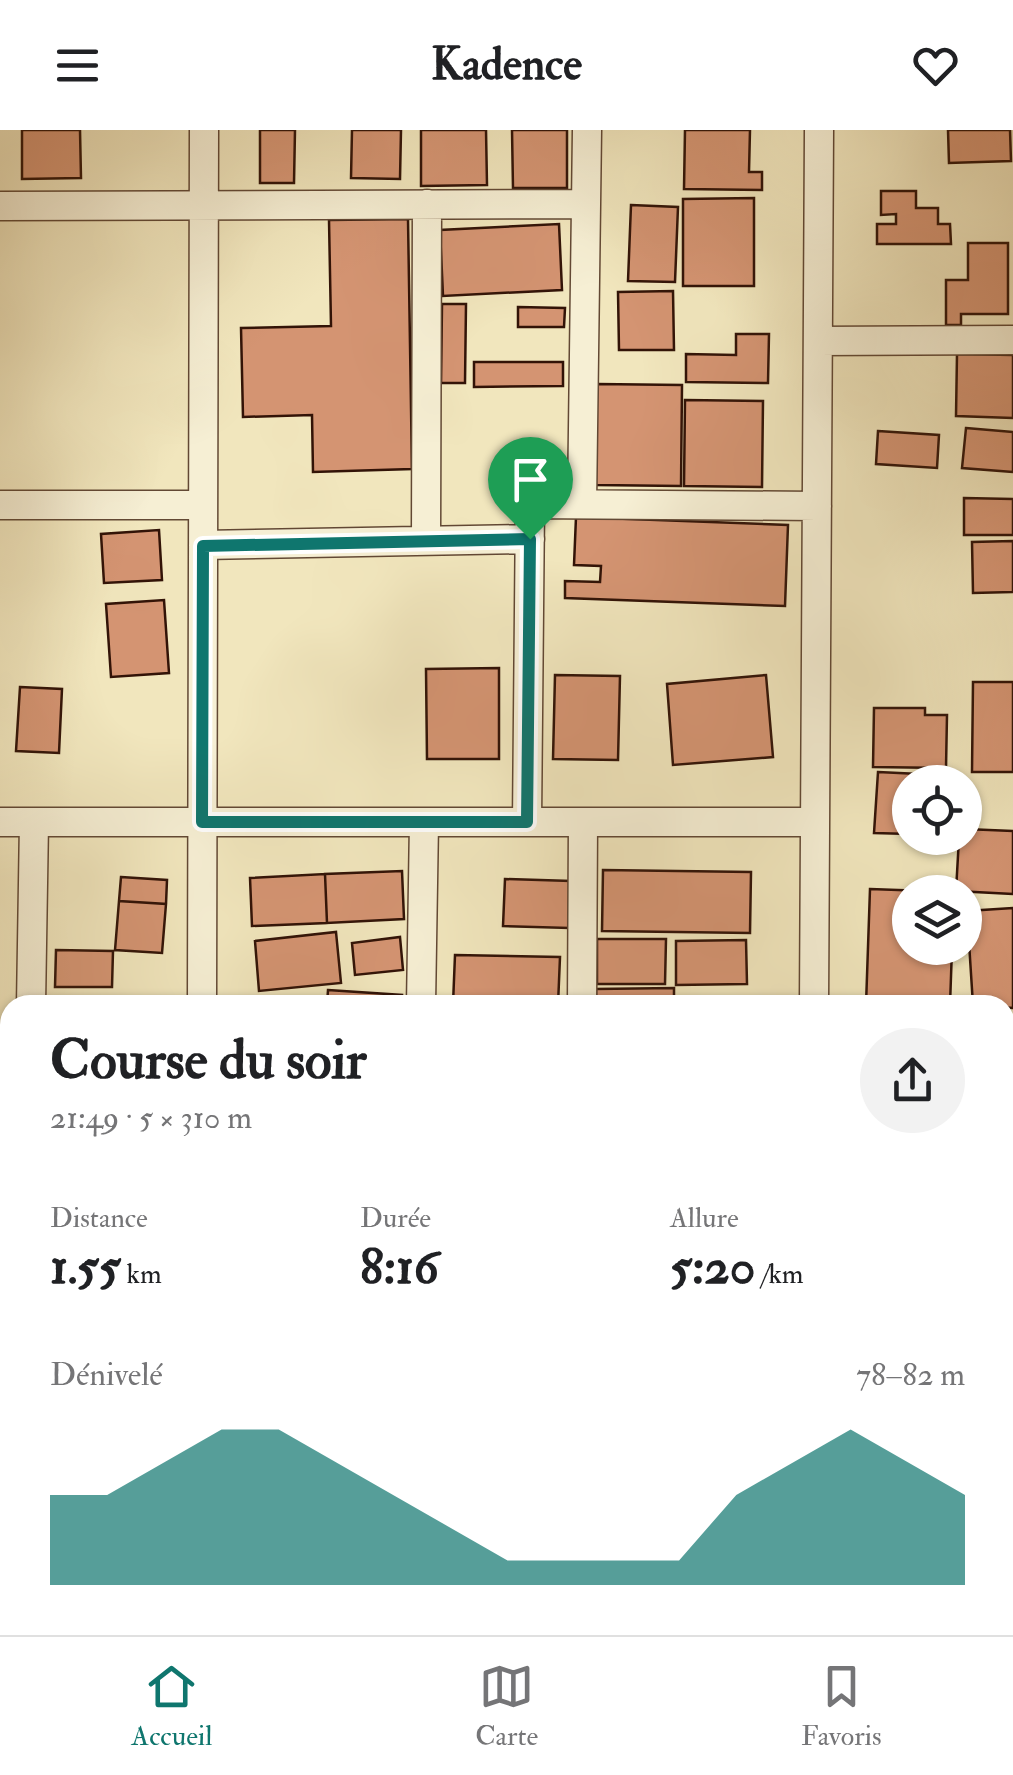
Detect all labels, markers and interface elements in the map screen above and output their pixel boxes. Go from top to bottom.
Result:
text: Kadence [431,37,582,93]
icon: menu [50,38,105,93]
icon: heart [908,38,963,93]
pin [488,437,573,540]
icon: arrive [503,452,558,507]
map controls [892,765,982,965]
button: locate [892,765,982,855]
button: layers [892,875,982,965]
text: Course du soir [50,1026,367,1095]
button: share [860,1028,965,1133]
text: 21:49 · 5 × 310 m [50,1098,252,1138]
text: Distance [50,1201,148,1236]
text: Durée [360,1201,431,1236]
text: Allure [670,1201,739,1236]
text: 1.55 [50,1236,121,1299]
text: 8:16 [360,1236,439,1299]
text: 5:20 [670,1236,755,1299]
text: km [121,1257,162,1292]
text: /km [755,1257,804,1292]
text: Dénivelé [50,1355,163,1395]
text: 78–82 m [856,1355,965,1395]
tab: Accueil [131,1659,212,1754]
tab: Carte [475,1659,538,1754]
tab: Favoris [801,1659,882,1754]

